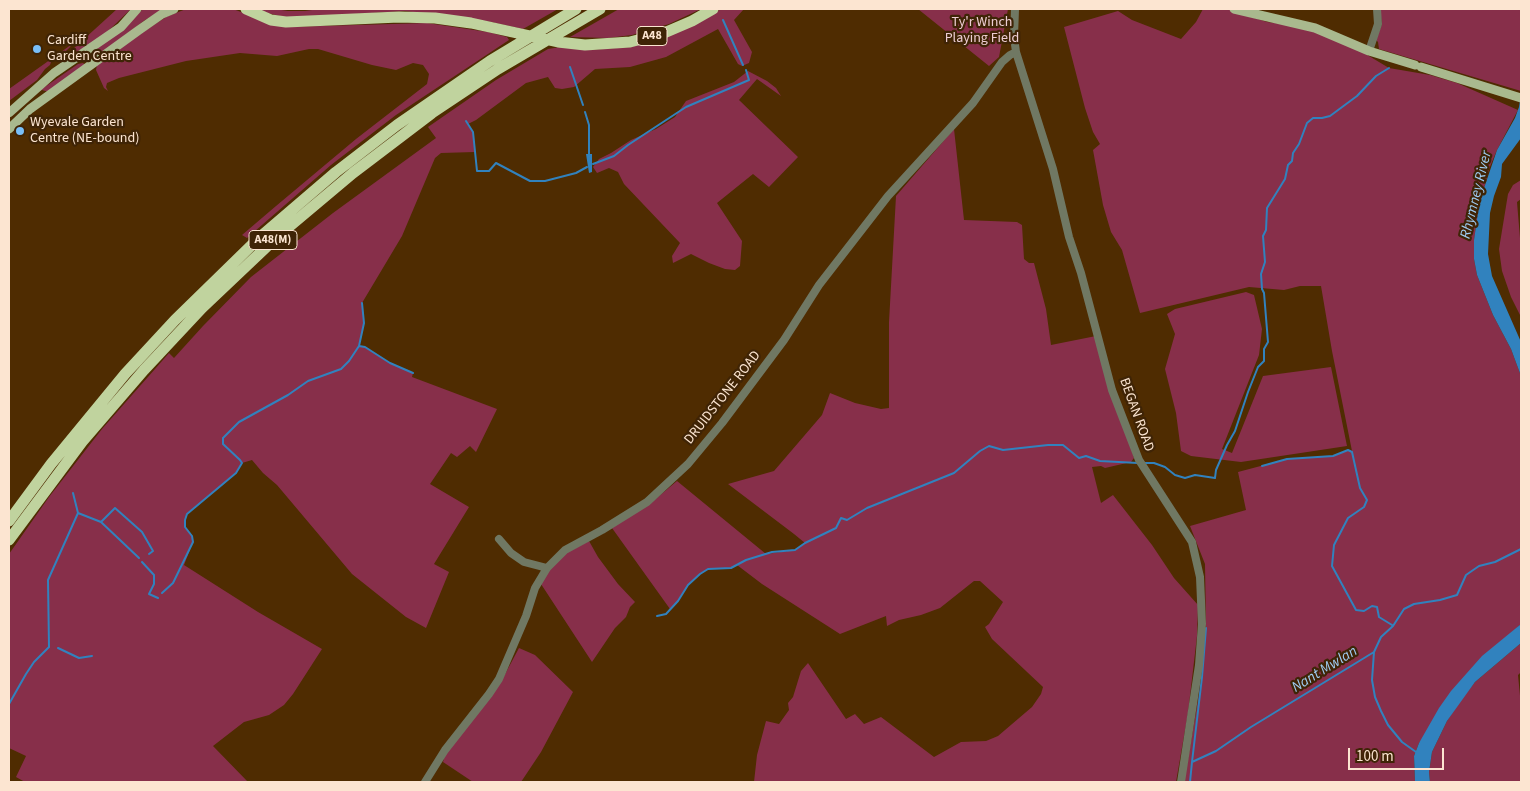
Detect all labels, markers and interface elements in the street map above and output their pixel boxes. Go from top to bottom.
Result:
park label: Ty'r Winch Playing Field [945,15,1019,48]
road number: A48 [637,27,667,46]
place label: Cardiff Garden Centre [47,33,132,65]
marker: Cardiff Garden Centre [31,43,43,55]
place label: Wyevale Garden Centre (NE-bound) [30,115,139,148]
marker: Wyevale Garden Centre (NE-bound) [14,125,26,137]
water label: Rhymney River [1457,149,1497,241]
road number: A48(M) [249,230,297,250]
street label: DRUIDSTONE ROAD [681,348,765,448]
street label: BEGAN ROAD [1115,376,1157,454]
water label: Nant Mwlan [1289,643,1361,697]
scale bar [1350,738,1446,770]
text: 100 m [1356,746,1394,767]

